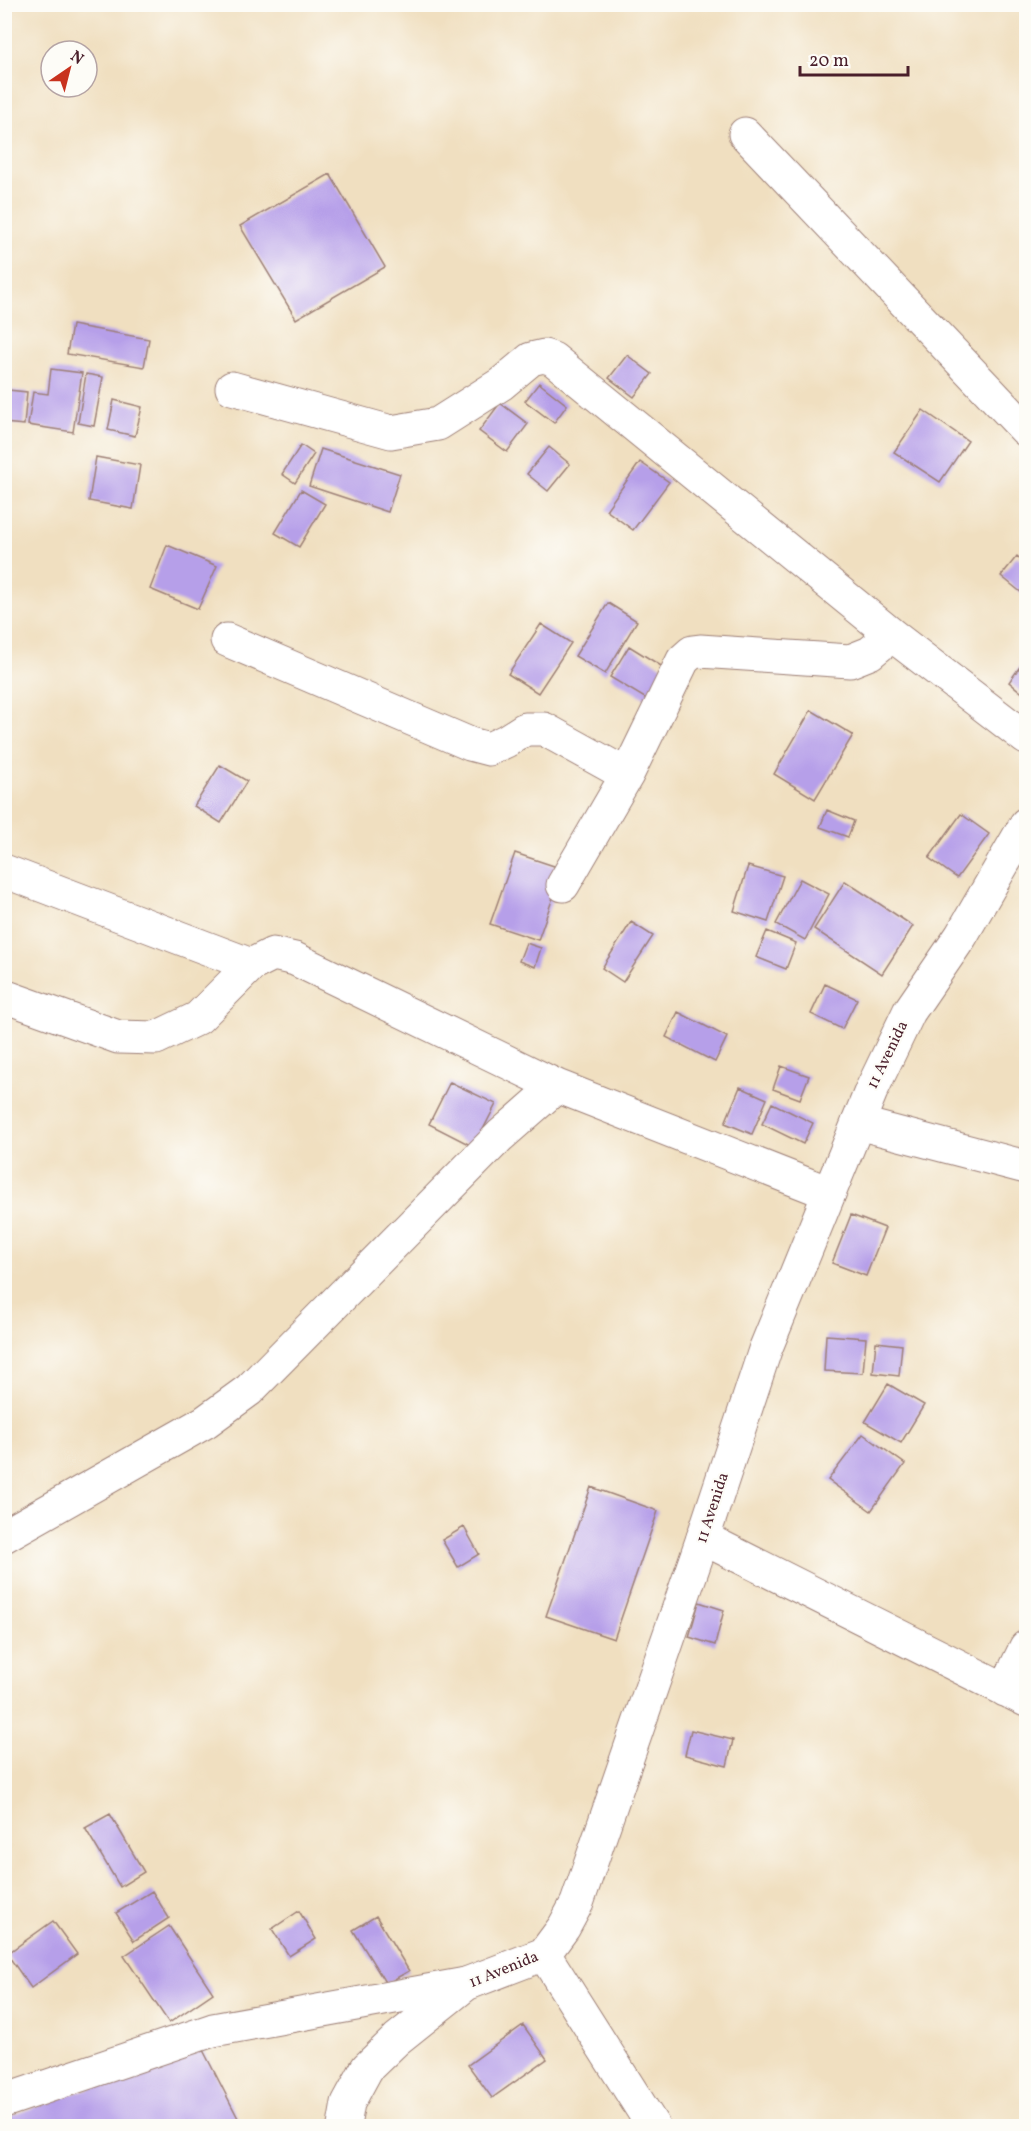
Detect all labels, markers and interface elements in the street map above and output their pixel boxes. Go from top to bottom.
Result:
north arrow [39,39,99,99]
scale bar [800,39,908,77]
text: N [65,46,88,71]
text: 20 m [809,49,849,74]
street label: 11 Avenida [862,1017,914,1093]
street label: 11 Avenida [691,1470,735,1546]
street label: 11 Avenida [466,1946,542,1994]

